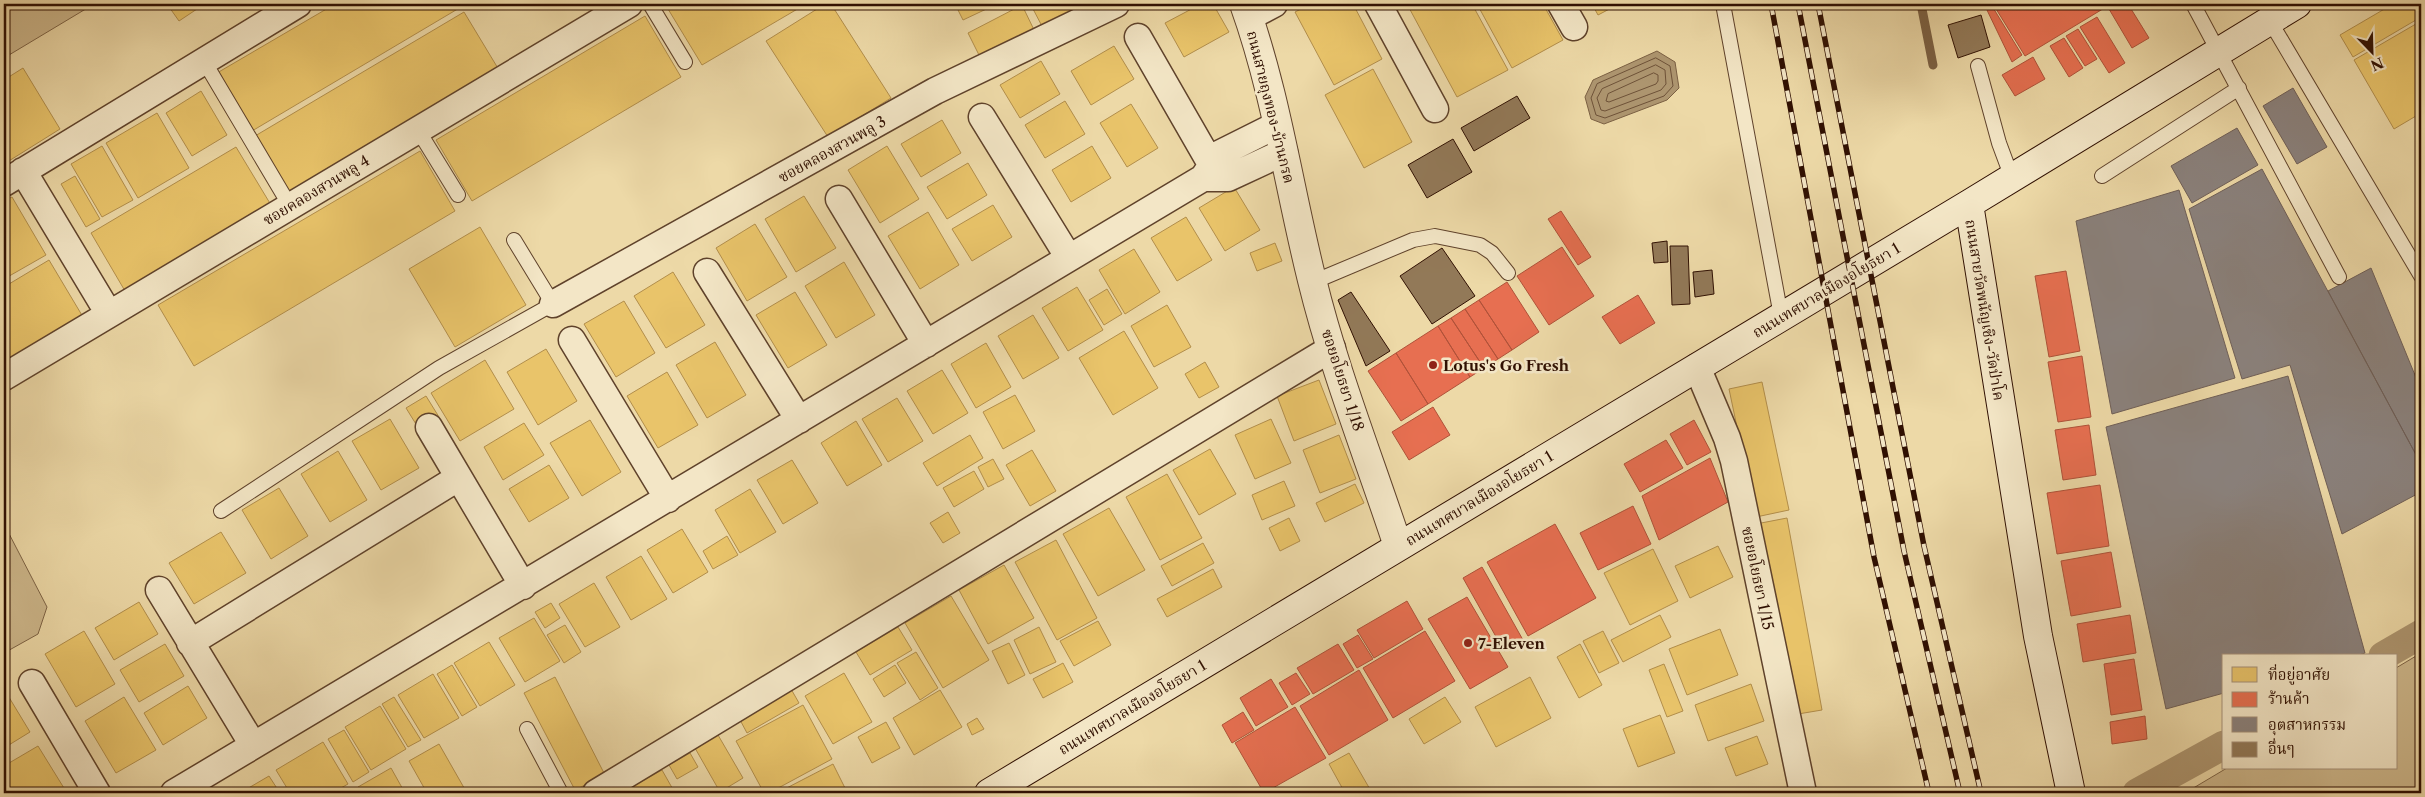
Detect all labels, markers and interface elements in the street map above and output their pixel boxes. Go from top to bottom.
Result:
north arrow [2348,28,2398,78]
street label: ถนนสายถุงทอง-บ้านกรด [1241,29,1299,186]
text: N [2368,53,2386,75]
street label: ซอยคลองสวนพลู 3 [775,111,890,187]
street label: ซอยคลองสวนพลู 4 [259,151,373,230]
street label: ถนนสายวัดพนัญเชิง-วัดป่าโค [1961,218,2010,402]
street label: ถนนเทศบาลเมืองอโยธยา 1 [1748,237,1904,342]
street label: ซอยอโยธยา 1/18 [1318,326,1369,433]
place label: Lotus's Go Fresh [1443,356,1570,375]
marker: Lotus's Go Fresh [1427,359,1439,371]
street label: ถนนเทศบาลเมืองอโยธยา 1 [1401,445,1557,550]
street label: ซอยอโยธยา 1/15 [1738,524,1779,631]
place label: 7-Eleven [1478,634,1546,653]
marker: 7-Eleven [1462,637,1474,649]
street label: ถนนเทศบาลเมืองอโยธยา 1 [1054,654,1210,759]
legend [2222,654,2398,770]
text: ที่อยู่อาศัย [2268,664,2330,685]
text: ร้านค้า [2268,689,2310,708]
text: อุตสาหกรรม [2268,715,2346,736]
text: อื่นๆ [2268,738,2294,758]

